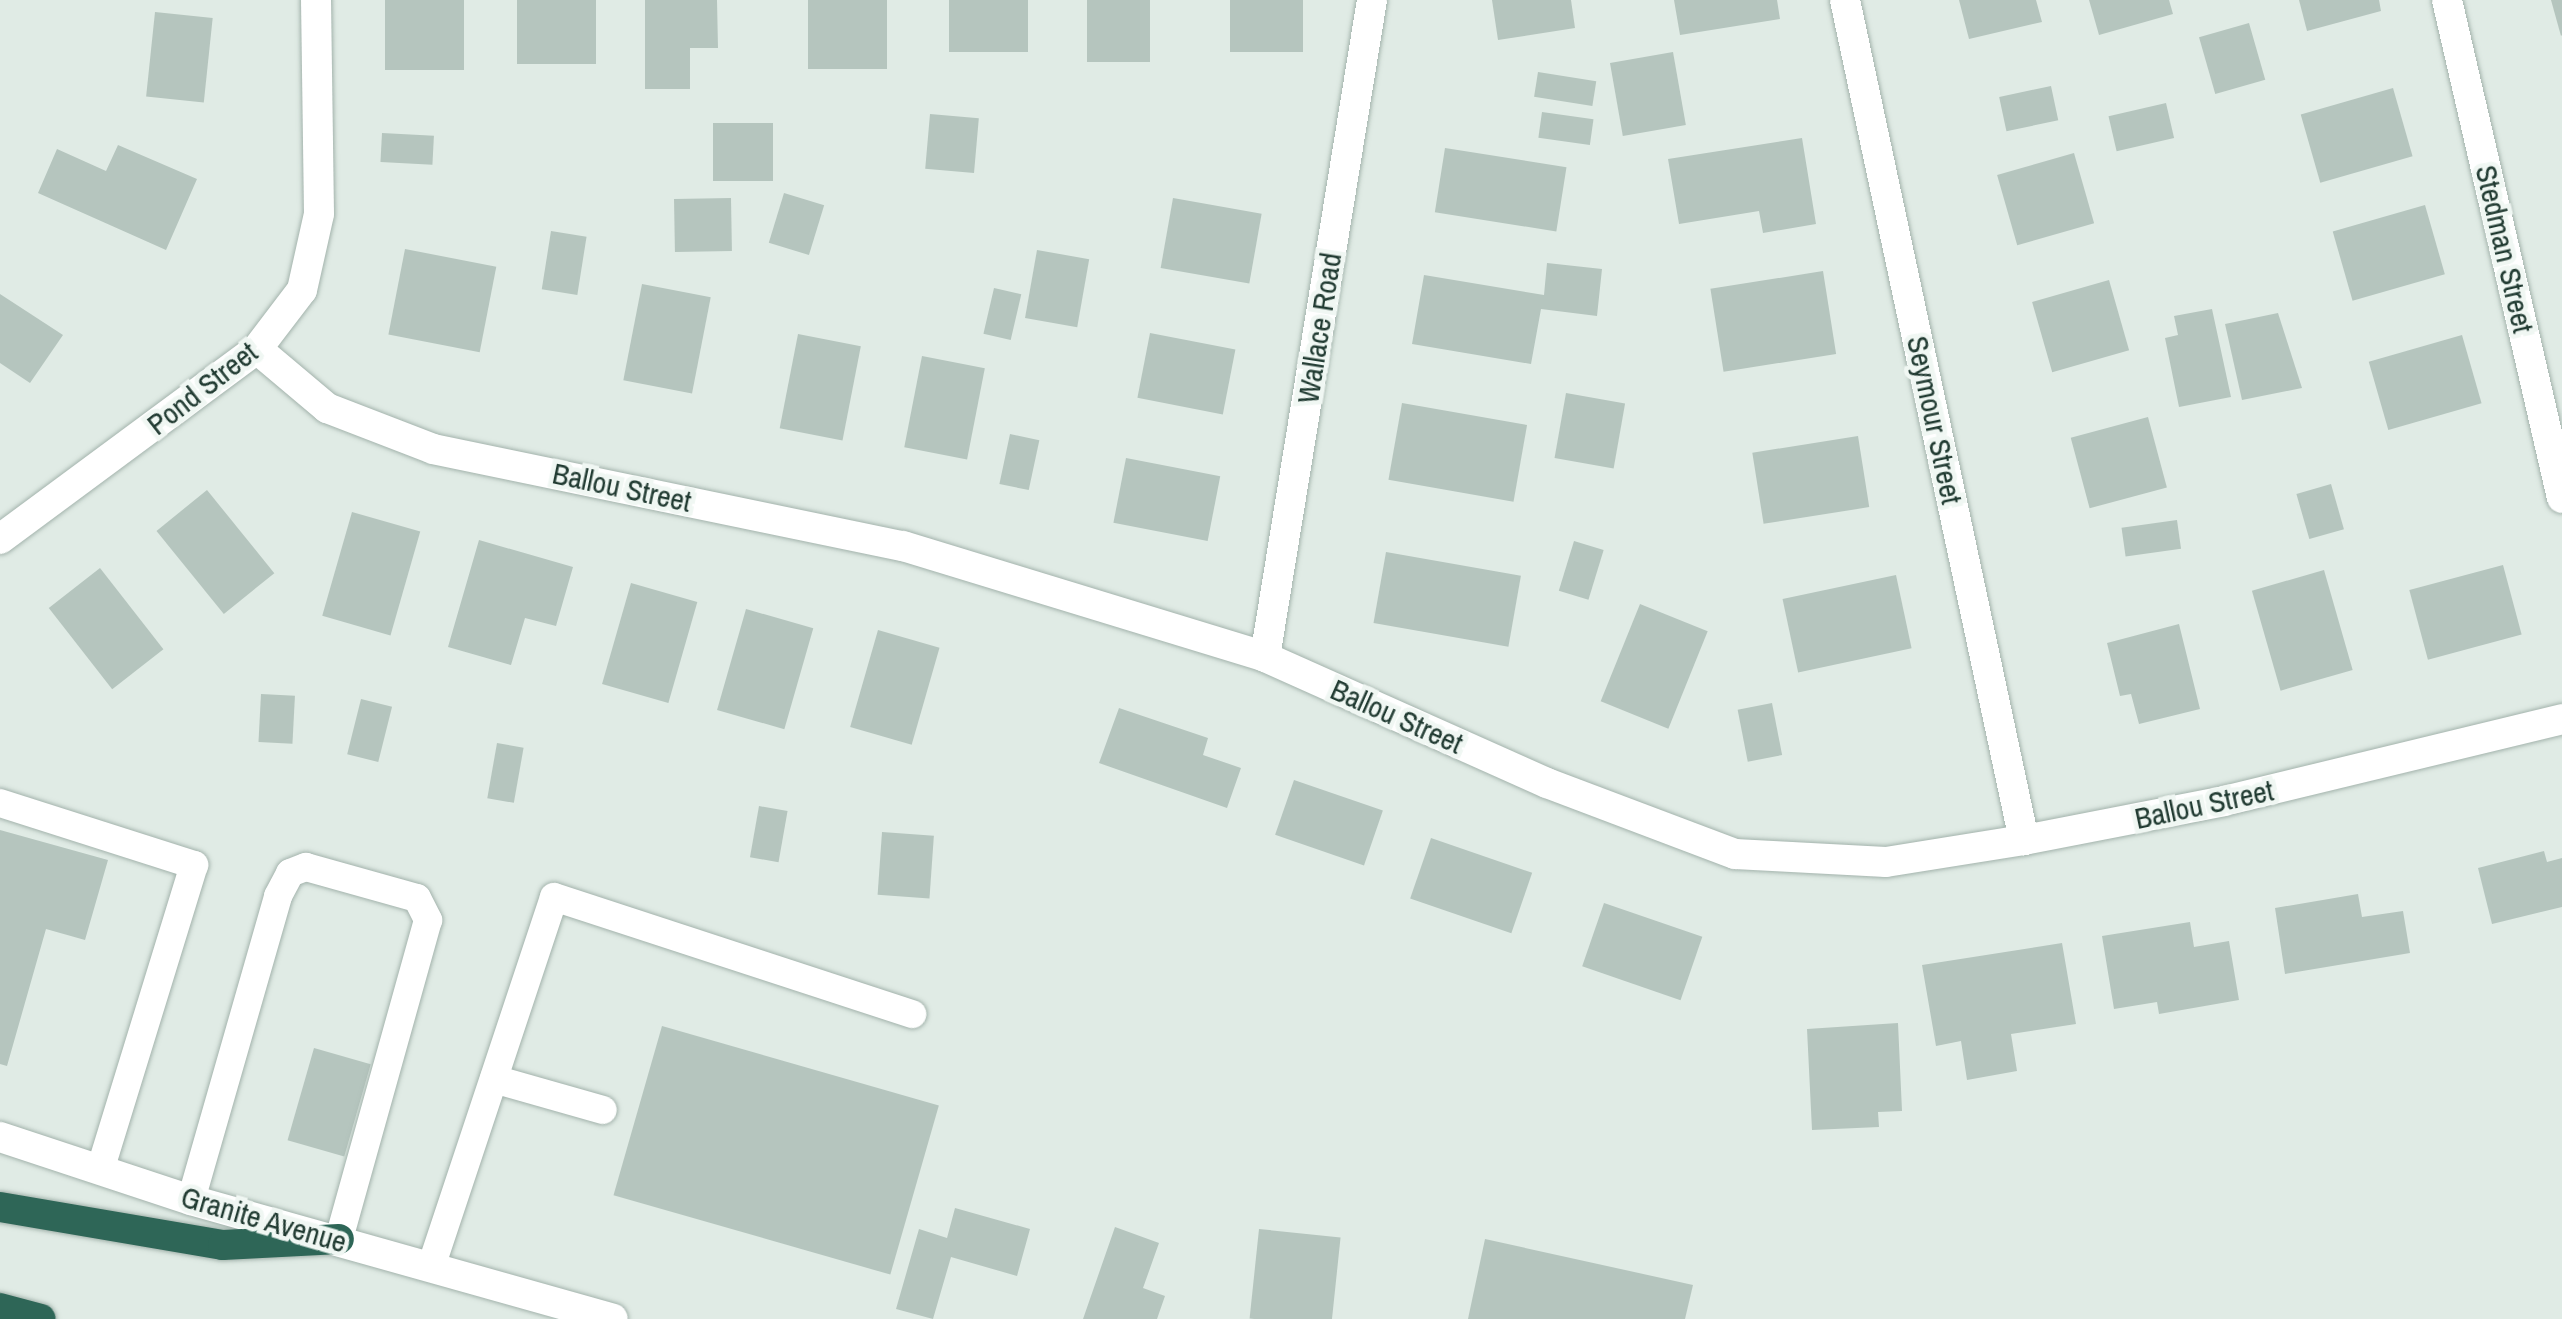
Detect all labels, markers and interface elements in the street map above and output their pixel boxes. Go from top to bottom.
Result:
street label: Stedman Street [2468,162,2542,336]
street label: Wallace Road [1289,250,1349,406]
street label: Seymour Street [1900,333,1970,507]
street label: Pond Street [140,334,264,442]
street label: Ballou Street [549,455,695,519]
street label: Ballou Street [1325,671,1469,761]
street label: Ballou Street [2131,772,2277,836]
street label: Granite Avenue [176,1178,352,1260]

